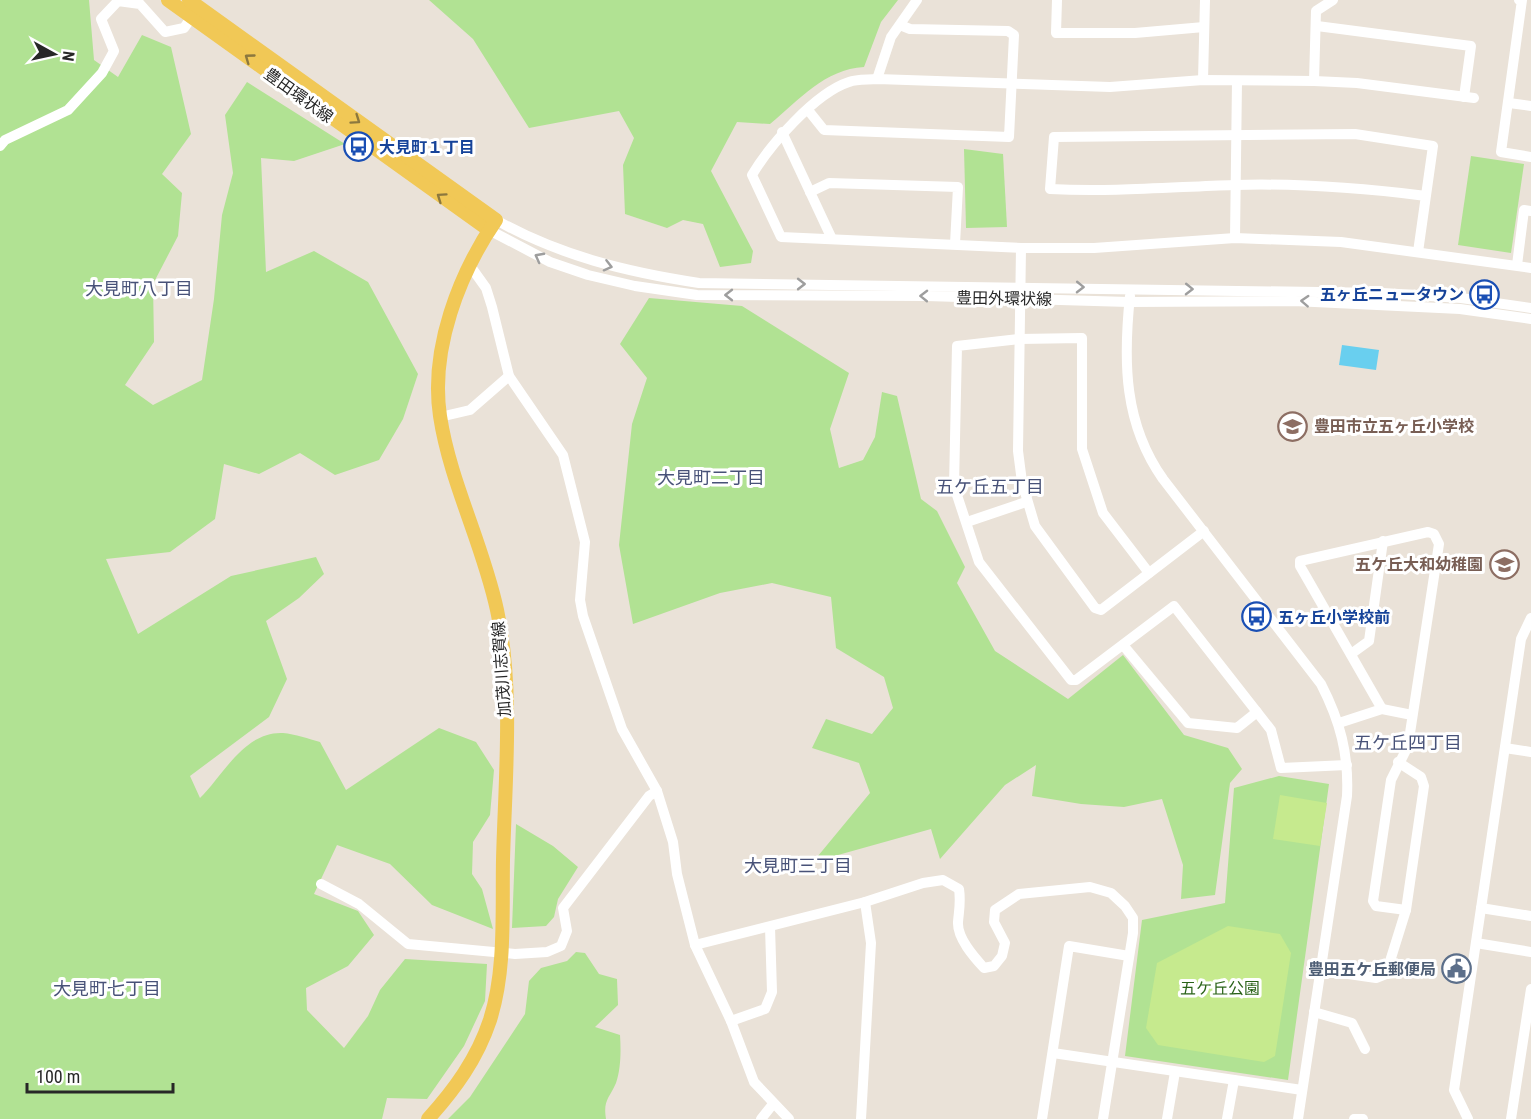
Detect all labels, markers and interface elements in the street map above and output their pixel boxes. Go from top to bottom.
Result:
north arrow [24,24,84,84]
text: N [58,50,78,62]
one-way arrow [244,55,255,66]
street label: 豊田環状線 [261,64,337,127]
one-way arrow [349,113,360,124]
bus stop icon: 大見町１丁目 [342,131,374,163]
place label: 大見町１丁目 [379,138,475,157]
one-way arrow [437,193,448,204]
one-way arrow [535,253,545,264]
one-way arrow [602,259,613,271]
district label: 大見町八丁目 [85,278,193,299]
one-way arrow [797,278,806,290]
bus stop icon: 五ヶ丘ニュータウン [1469,278,1501,310]
one-way arrow [1076,281,1085,293]
one-way arrow [1184,283,1193,295]
place label: 五ヶ丘ニュータウン [1320,285,1464,304]
street label: 豊田外環状線 [956,288,1052,309]
one-way arrow [724,289,733,301]
one-way arrow [919,290,928,302]
one-way arrow [1301,295,1310,308]
school or university icon: 豊田市立五ヶ丘小学校 [1277,410,1309,442]
place label: 豊田市立五ヶ丘小学校 [1314,417,1474,436]
district label: 大見町二丁目 [657,467,765,488]
district label: 五ケ丘五丁目 [936,476,1044,497]
school or university icon: 五ケ丘大和幼稚園 [1488,548,1520,580]
place label: 五ケ丘大和幼稚園 [1355,555,1483,574]
bus stop icon: 五ヶ丘小学校前 [1241,601,1273,633]
place label: 五ヶ丘小学校前 [1278,608,1390,627]
street label: 加茂川志賀線 [489,620,514,718]
district label: 五ケ丘四丁目 [1354,732,1462,753]
district label: 大見町三丁目 [744,855,852,876]
public building icon: 豊田五ケ丘郵便局 [1441,953,1473,985]
place label: 豊田五ケ丘郵便局 [1308,960,1436,979]
district label: 大見町七丁目 [53,978,161,999]
park label: 五ケ丘公園 [1180,979,1260,998]
scale bar [27,1056,172,1094]
text: 100 m [36,1066,80,1087]

